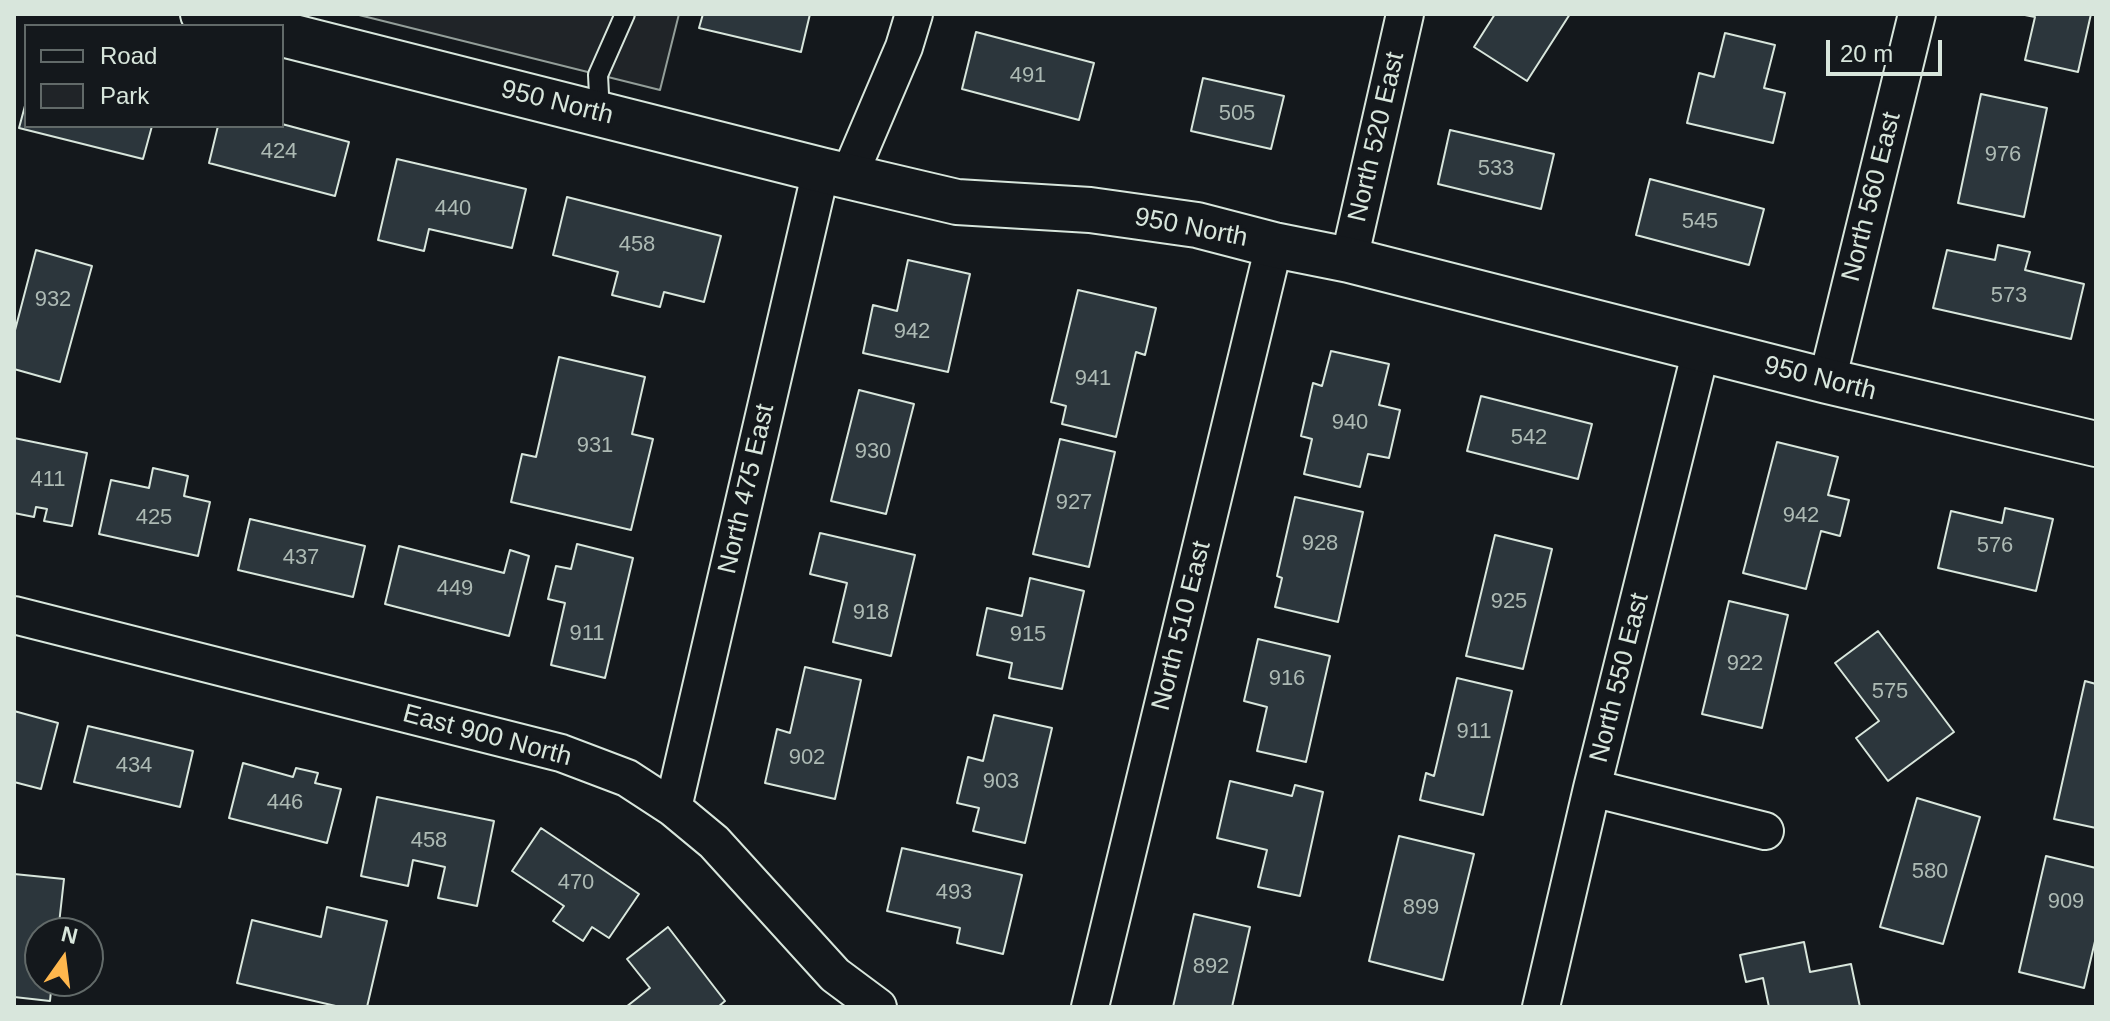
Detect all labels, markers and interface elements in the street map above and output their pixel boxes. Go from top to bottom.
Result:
legend [24,24,284,128]
scale bar [1830,24,1946,74]
text: 20 m [1840,40,1893,67]
text: Road [100,42,157,69]
street label: North 520 East [1342,49,1412,225]
house number: 491 [1010,63,1046,89]
street label: 950 North [498,74,616,132]
text: Park [100,82,149,109]
house number: 505 [1219,101,1255,127]
street label: North 560 East [1836,109,1908,285]
house number: 424 [261,139,297,165]
house number: 976 [1985,142,2021,168]
house number: 533 [1478,156,1514,182]
house number: 440 [435,196,471,222]
street label: 950 North [1132,202,1250,254]
house number: 545 [1682,209,1718,235]
house number: 458 [619,232,655,258]
house number: 573 [1991,283,2027,309]
house number: 932 [35,287,71,313]
house number: 942 [894,319,930,345]
street label: 950 North [1761,350,1879,408]
house number: 941 [1075,366,1111,392]
street label: North 475 East [712,401,782,577]
house number: 940 [1332,410,1368,436]
house number: 542 [1511,425,1547,451]
house number: 931 [577,433,613,459]
house number: 930 [855,439,891,465]
house number: 411 [30,467,66,493]
house number: 927 [1056,490,1092,516]
house number: 942 [1783,503,1819,529]
house number: 425 [136,505,172,531]
house number: 928 [1302,531,1338,557]
house number: 576 [1977,533,2013,559]
street label: North 510 East [1146,538,1218,714]
house number: 437 [283,545,319,571]
house number: 449 [437,576,473,602]
house number: 925 [1491,589,1527,615]
street label: North 550 East [1584,590,1656,766]
house number: 918 [853,600,889,626]
house number: 911 [569,621,605,647]
house number: 915 [1010,622,1046,648]
house number: 922 [1727,651,1763,677]
house number: 916 [1269,666,1305,692]
house number: 575 [1872,679,1908,705]
street label: East 900 North [399,698,575,774]
house number: 911 [1456,719,1492,745]
house number: 902 [789,745,825,771]
house number: 434 [116,753,152,779]
house number: 903 [983,769,1019,795]
house number: 446 [267,790,303,816]
house number: 458 [411,828,447,854]
house number: 580 [1912,859,1948,885]
house number: 470 [558,870,594,896]
house number: 493 [936,880,972,906]
house number: 909 [2048,889,2084,915]
house number: 899 [1403,895,1439,921]
north arrow [24,917,104,997]
text: N [59,921,80,949]
house number: 892 [1193,954,1229,980]

